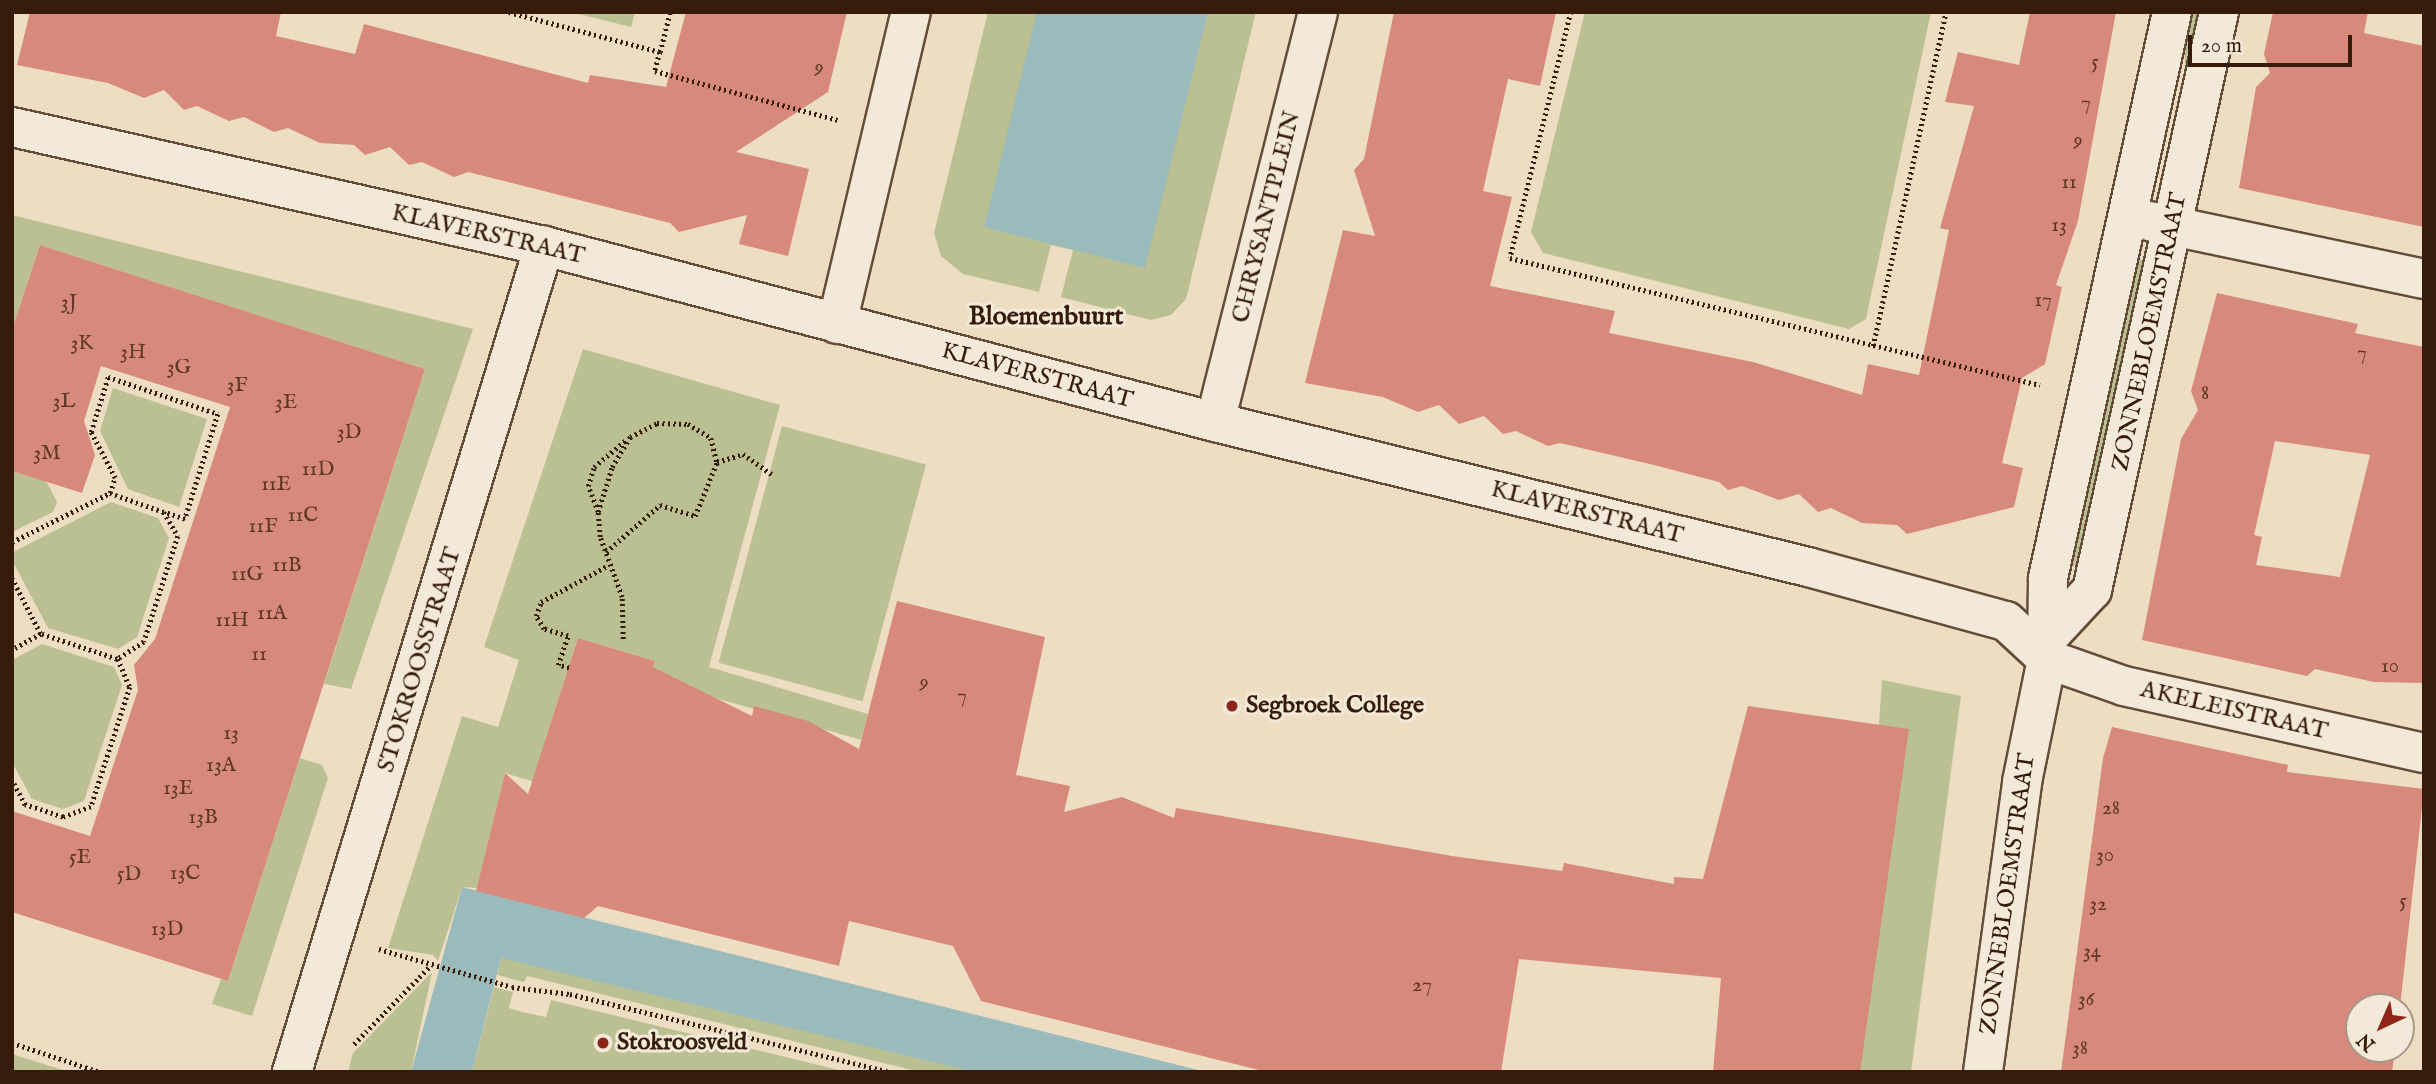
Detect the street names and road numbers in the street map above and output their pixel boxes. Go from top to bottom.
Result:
street label: CHRYSANTPLEIN [1227,108,1307,326]
street label: ZONNEBLOEMSTRAAT [2106,190,2194,474]
street label: KLAVERSTRAAT [389,199,587,271]
street label: KLAVERSTRAAT [938,337,1136,415]
street label: KLAVERSTRAAT [1488,475,1686,551]
street label: STOKROOSSTRAAT [372,544,468,776]
street label: AKELEISTRAAT [2138,675,2330,747]
street label: ZONNEBLOEMSTRAAT [1974,752,2042,1036]

